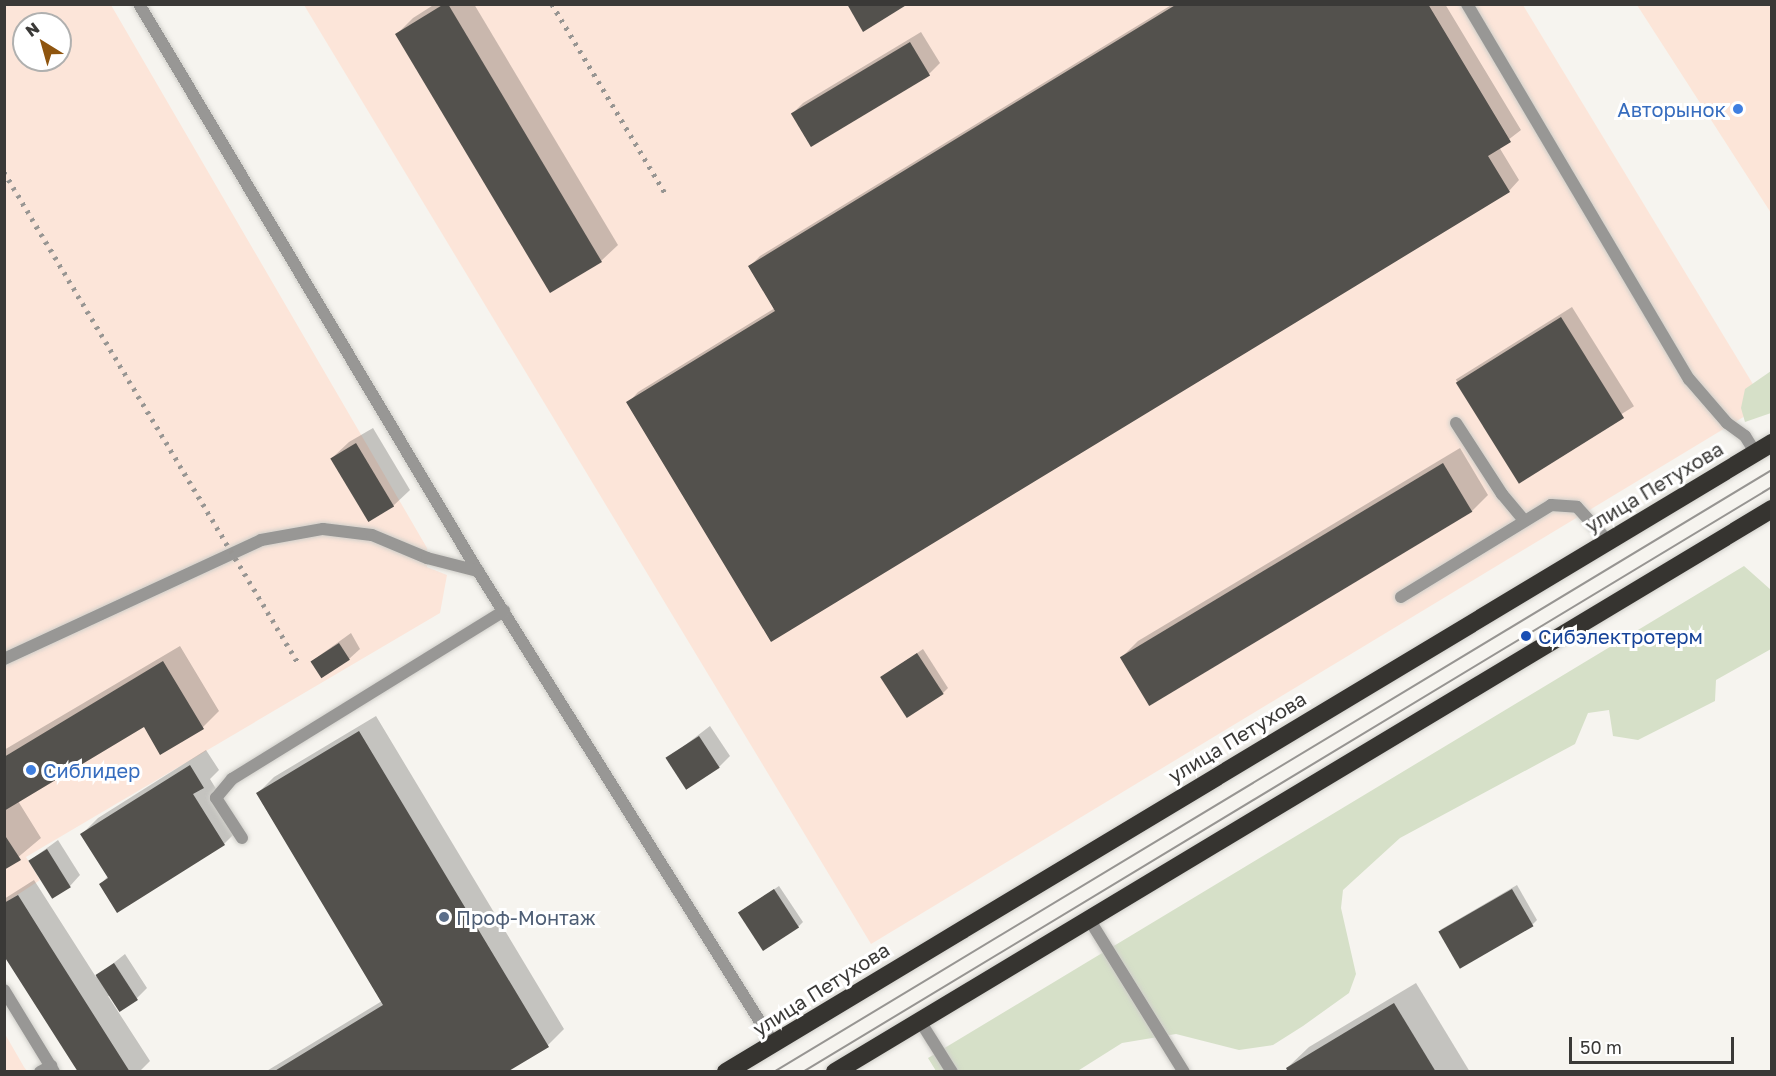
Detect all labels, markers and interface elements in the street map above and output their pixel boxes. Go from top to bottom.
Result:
north arrow [12,12,72,72]
text: N [21,18,43,41]
place label: Авторынок [1617,97,1726,121]
marker: Авторынок [1731,102,1745,116]
street label: улица Петухова [1581,436,1727,538]
place label: Сибэлектротерм [1538,624,1703,648]
marker: Сибэлектротерм [1519,629,1533,643]
street label: улица Петухова [1164,686,1310,788]
place label: Сиблидер [43,758,140,782]
marker: Сиблидер [24,763,38,777]
place label: Проф-Монтаж [456,905,596,929]
marker: Проф-Монтаж [437,910,451,924]
street label: улица Петухова [748,937,894,1041]
scale bar [1572,1025,1737,1063]
text: 50 m [1580,1036,1622,1058]

